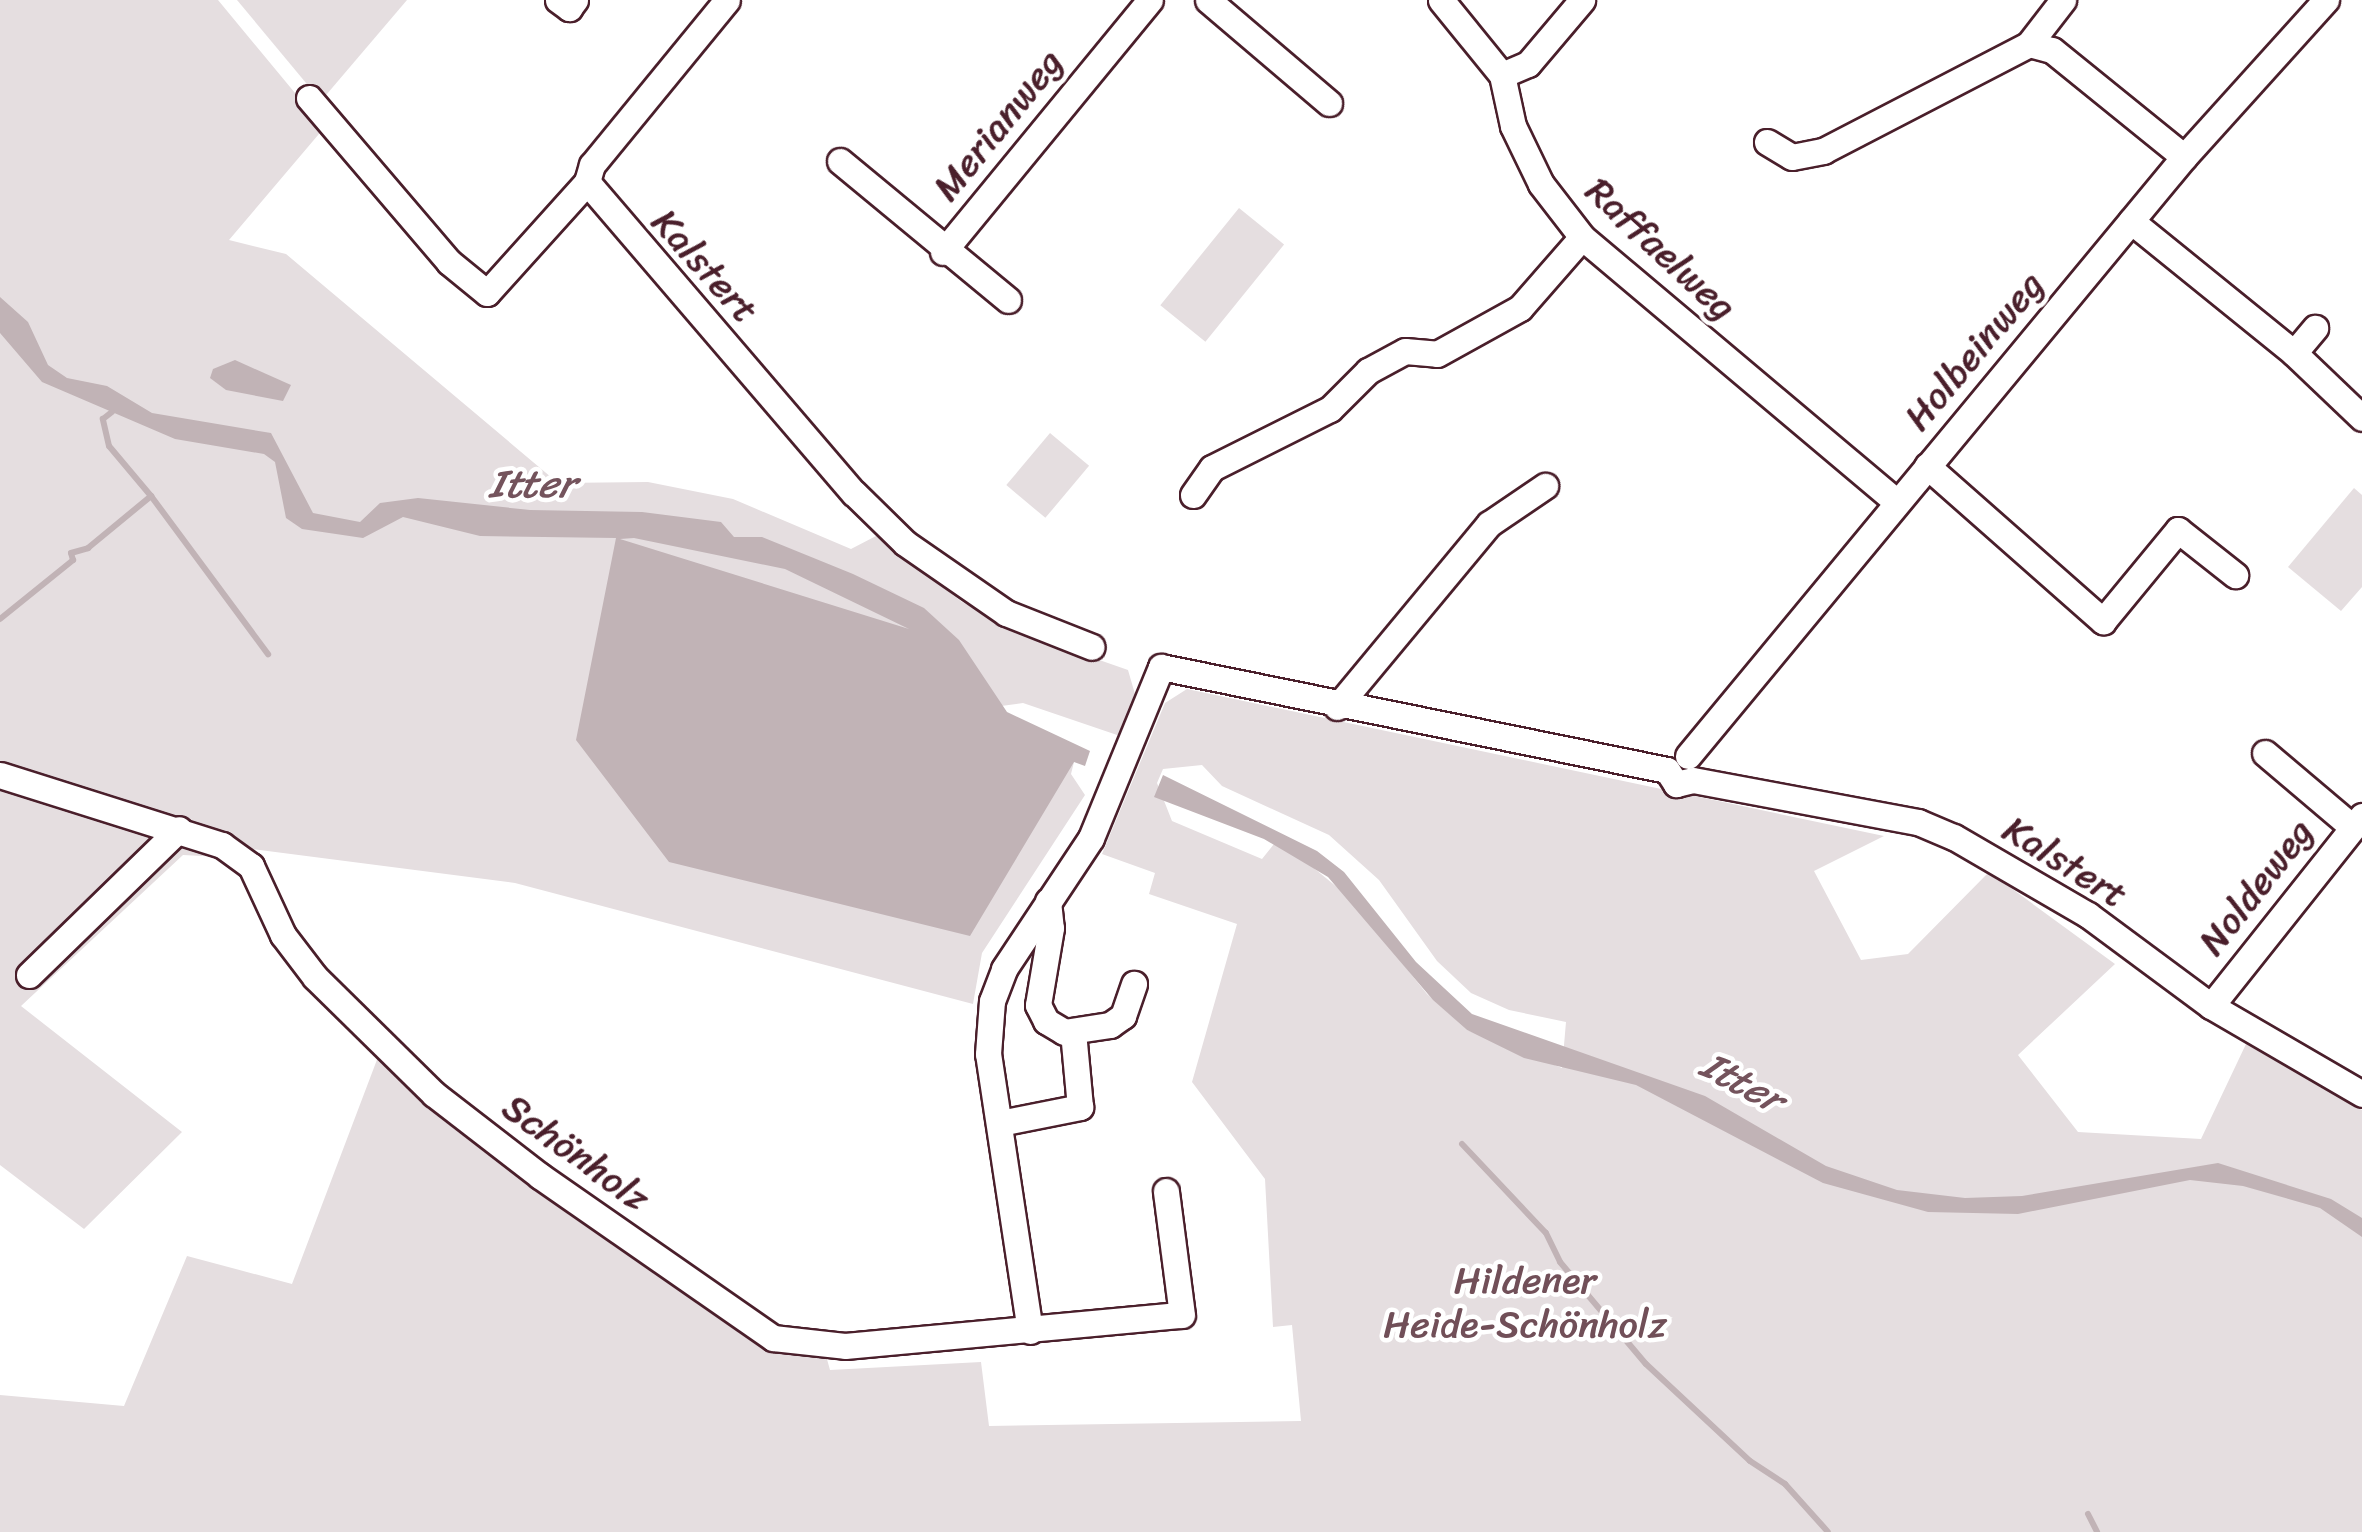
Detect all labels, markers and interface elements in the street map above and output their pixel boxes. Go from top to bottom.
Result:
street label: Merianweg [923,40,1073,210]
street label: Raffaelweg [1576,168,1746,330]
street label: Kalstert [642,200,768,332]
street label: Holbeinweg [1895,262,2053,440]
water label: Itter [489,460,575,508]
street label: Kalstert [1995,806,2135,918]
street label: Noldeweg [2189,810,2323,964]
water label: Itter [1693,1041,1791,1123]
street label: Schönholz [494,1084,658,1222]
park label: Hildener Heide-Schönholz [1383,1258,1667,1348]

